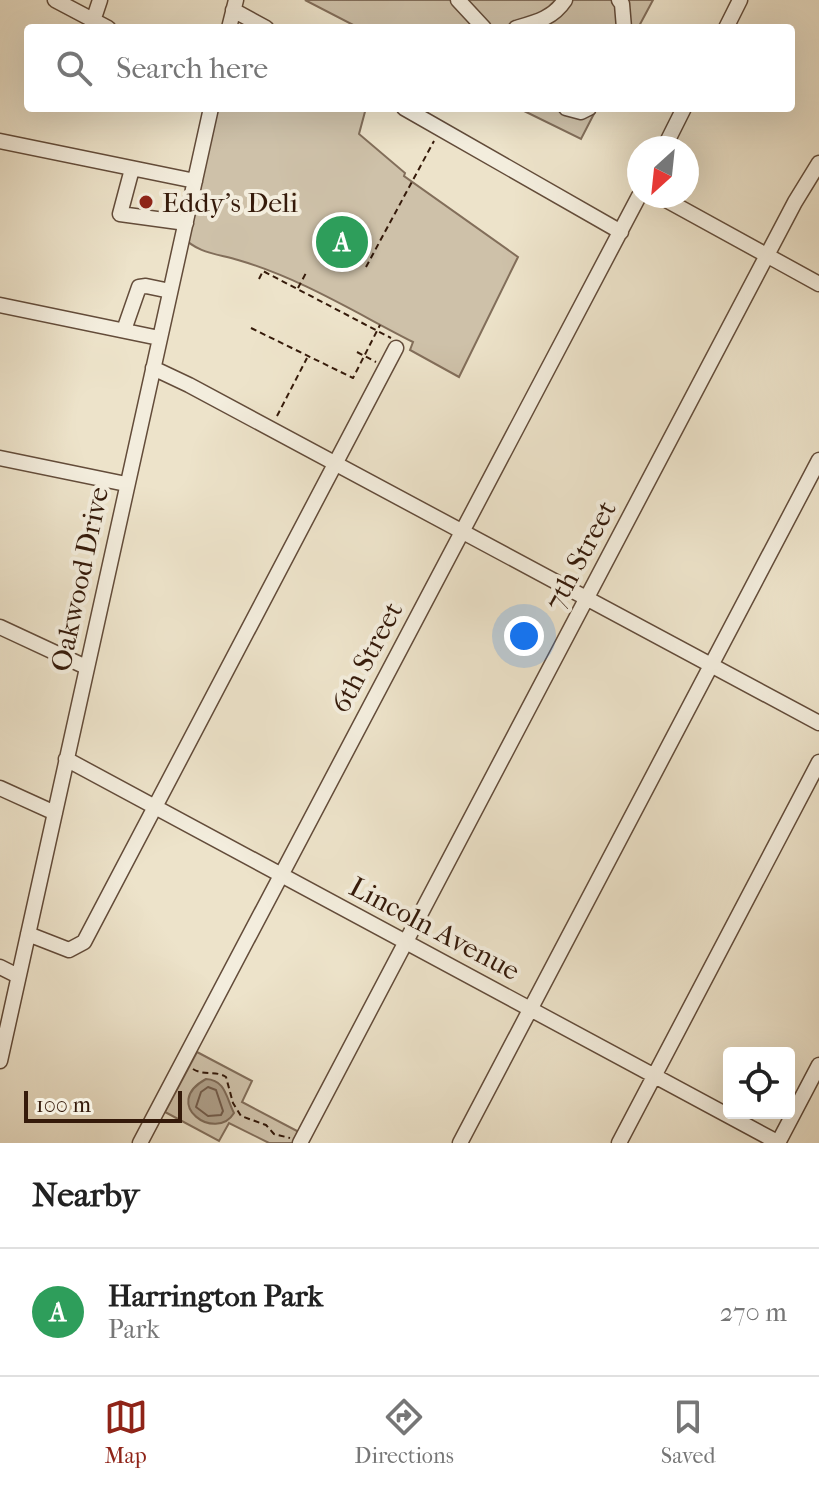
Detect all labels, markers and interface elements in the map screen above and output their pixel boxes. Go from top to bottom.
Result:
search box [24,24,795,112]
icon: search [52,46,96,90]
text: Search here [116,51,268,86]
north arrow [627,136,699,208]
place label: Eddy's Deli [162,186,298,219]
marker: Eddy's Deli [137,193,155,211]
pin: A [316,212,368,272]
street label: Oakwood Drive [44,484,115,674]
street label: 7th Street [538,495,623,616]
street label: 6th Street [324,596,409,718]
your location [504,616,544,656]
street label: Lincoln Avenue [344,870,526,987]
map controls [723,1047,795,1119]
button: locate [723,1047,795,1119]
scale bar [24,1087,182,1123]
text: 100 m [36,1092,91,1118]
text: Nearby [32,1175,139,1215]
text: Harrington Park [108,1279,323,1314]
text: A [50,1297,66,1328]
text: 270 m [720,1297,787,1328]
text: Park [108,1314,160,1345]
tab: Map [104,1395,148,1469]
tab: Directions [355,1395,454,1469]
tab: Saved [661,1395,715,1469]

